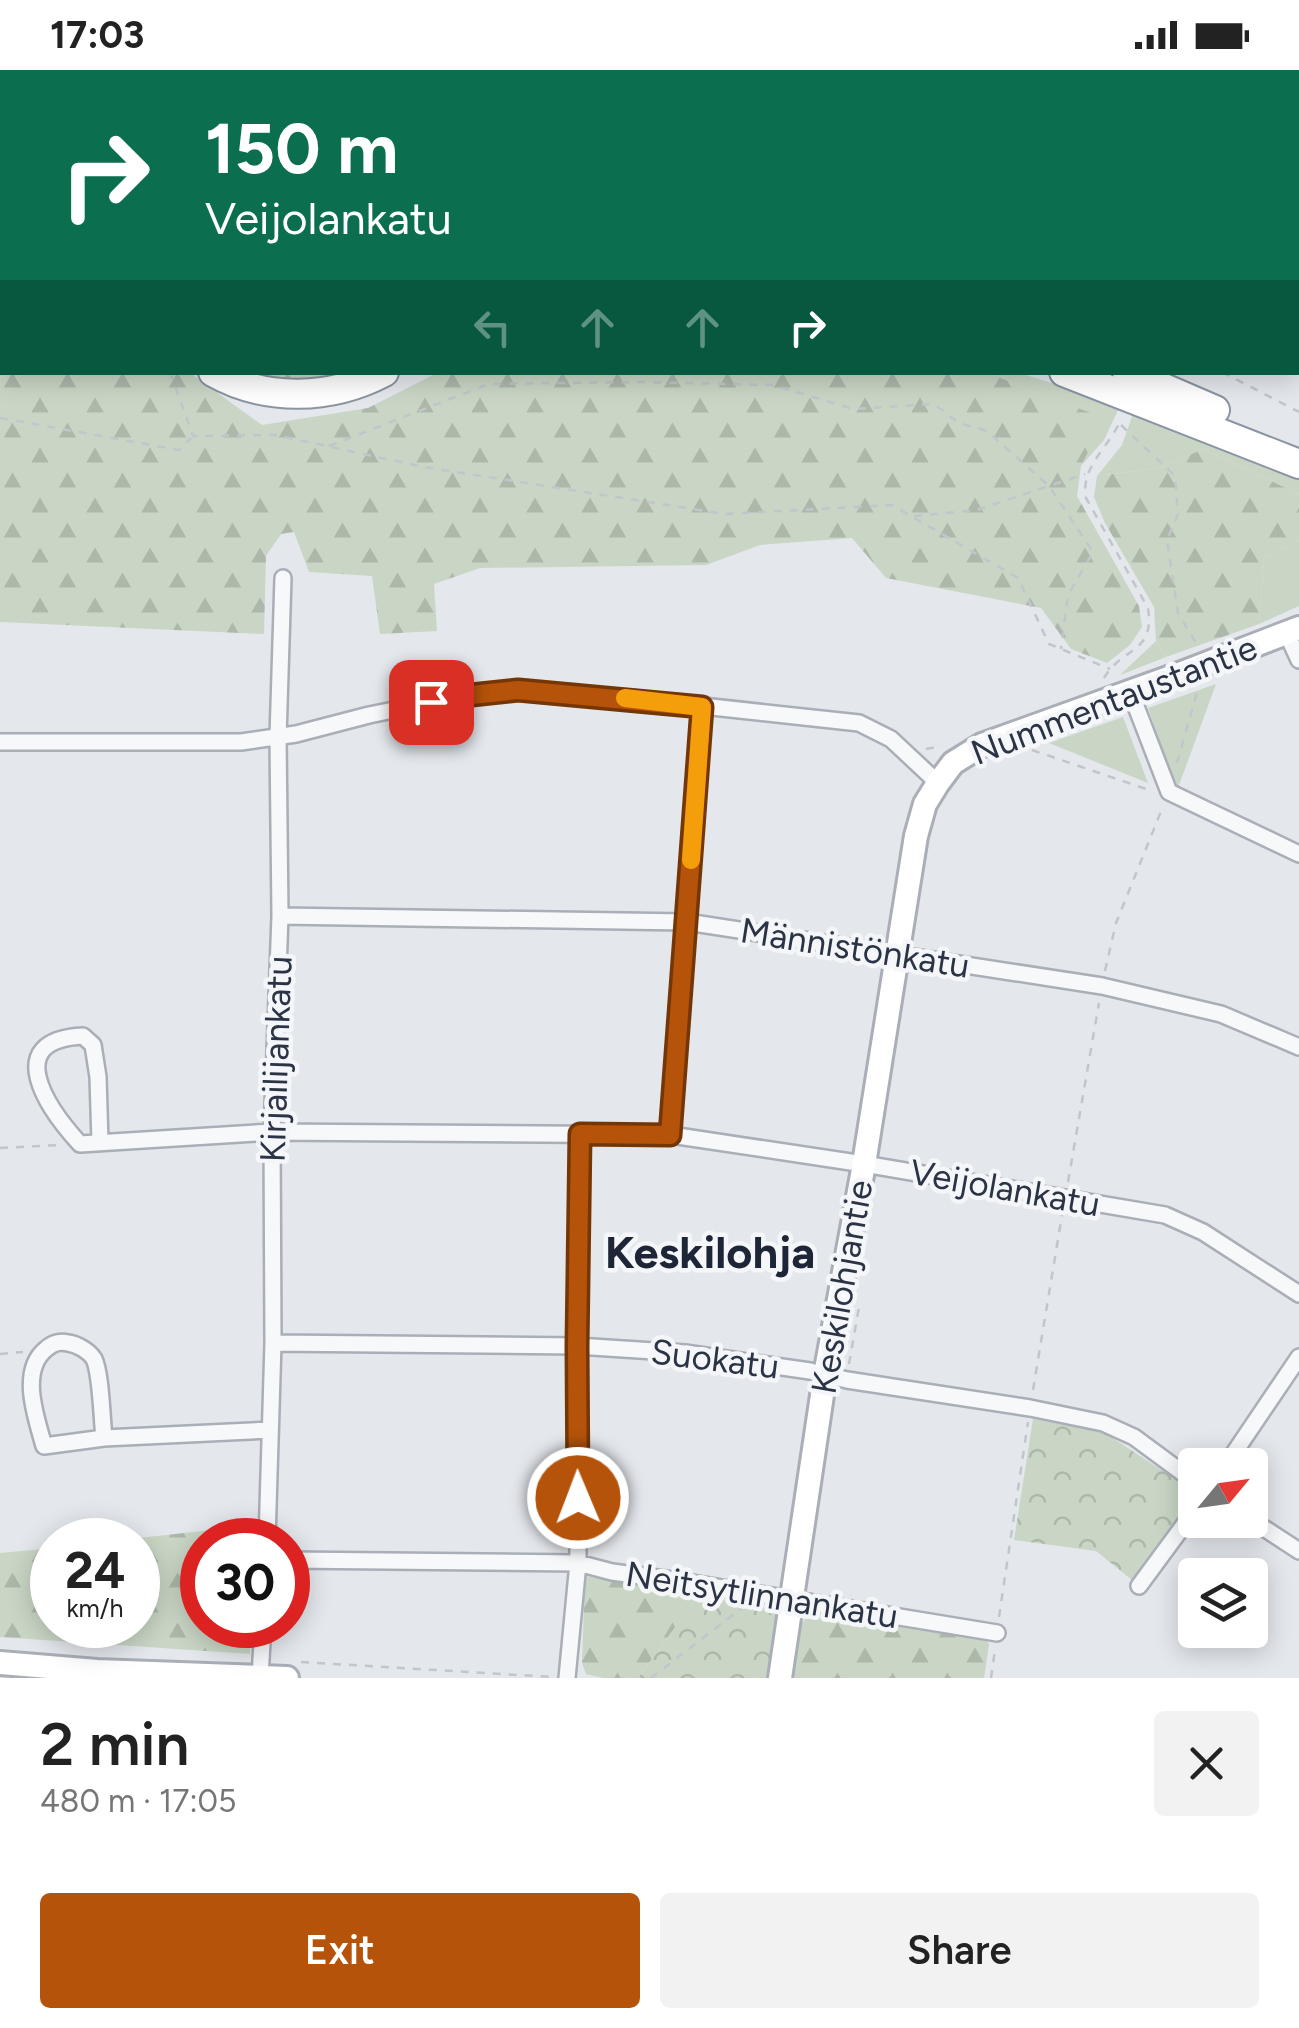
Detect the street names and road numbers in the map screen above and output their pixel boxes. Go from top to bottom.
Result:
street label: Nummentaustantie [965,626,1263,774]
street label: Männistönkatu [738,909,972,987]
street label: Kirjailijankatu [251,955,301,1163]
street label: Veijolankatu [907,1151,1103,1225]
street label: Keskilohjantie [803,1177,881,1397]
street label: Suokatu [649,1330,781,1388]
street label: Neitsytlinnankatu [623,1553,901,1637]

